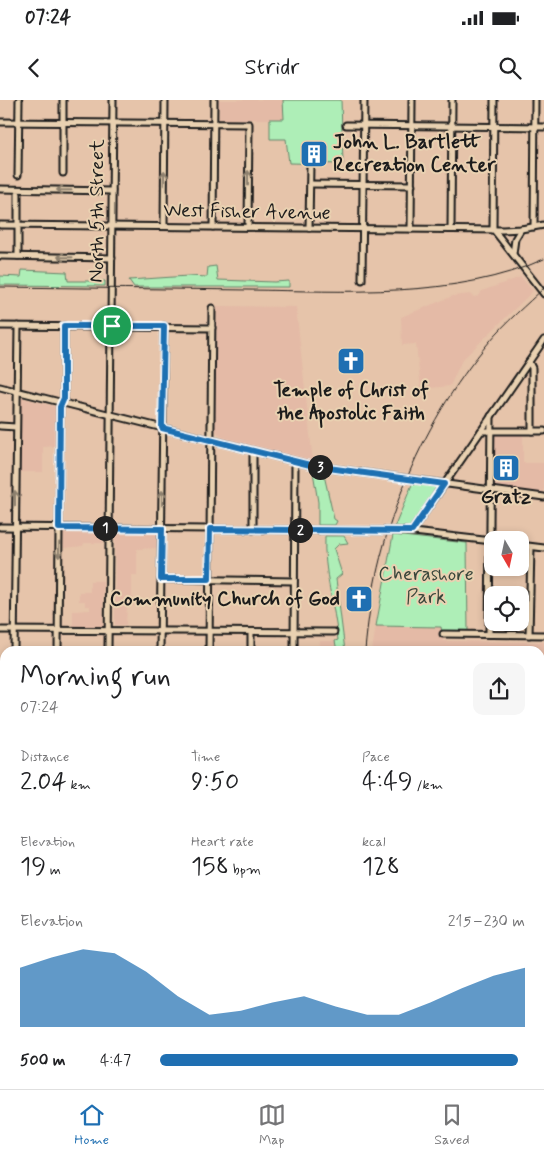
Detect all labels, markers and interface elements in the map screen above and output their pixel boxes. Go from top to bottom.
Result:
text: 07:24 [25,5,71,30]
icon: back [20,54,48,82]
text: Stridr [245,54,299,82]
icon: search [496,54,524,82]
place label: John L. Bartlett Recreation Center [333,129,496,179]
street label: North 5th Street [84,139,111,283]
building icon: John L. Bartlett Recreation Center [299,139,329,169]
one-way arrow [159,170,169,186]
one-way arrow [244,171,253,187]
one-way arrow [56,185,72,195]
street label: West Fisher Avenue [163,197,331,227]
one-way arrow [57,252,74,262]
pin [91,305,133,347]
icon: arrive [98,312,126,340]
church icon: Temple of Christ of the Apostolic Faith [336,346,366,376]
place label: Temple of Christ of the Apostolic Faith [273,377,429,428]
building icon: Gratz [491,453,521,483]
pin: 3 [308,454,332,480]
text: 3 [317,458,324,476]
place label: Gratz [481,484,531,511]
one-way arrow [10,490,20,506]
one-way arrow [157,490,166,506]
pin: 1 [92,516,118,540]
pin: 2 [288,518,312,542]
text: 1 [102,519,109,537]
text: 2 [297,521,304,539]
north arrow [484,531,529,576]
map controls [484,531,529,631]
one-way arrow [54,541,64,557]
park label: Cherashore Park [378,561,474,611]
church icon: Community Church of God [344,584,374,614]
place label: Community Church of God [110,586,340,613]
button: locate [484,586,529,631]
text: Morning run [20,659,171,696]
button: share [473,663,525,715]
text: 07:24 [20,697,59,718]
text: Distance [20,748,69,766]
text: Time [191,748,220,766]
text: Pace [362,748,390,766]
text: 2.04 [20,766,67,799]
text: 9:50 [191,766,239,799]
text: 4:49 [362,766,413,799]
text: km [67,776,91,794]
text: /km [413,776,443,794]
text: Elevation [20,833,75,851]
text: Heart rate [191,833,254,851]
text: kcal [362,833,386,851]
text: 19 [20,851,46,884]
text: 158 [191,851,229,884]
text: 128 [362,851,400,884]
text: m [46,861,61,879]
text: bpm [229,861,261,879]
text: Elevation [20,911,83,932]
text: 215–230 m [448,911,525,932]
text: 500 m [20,1050,65,1071]
text: 4:47 [100,1050,131,1071]
tab: Home [74,1101,109,1149]
tab: Map [258,1101,286,1149]
tab: Saved [434,1101,470,1149]

